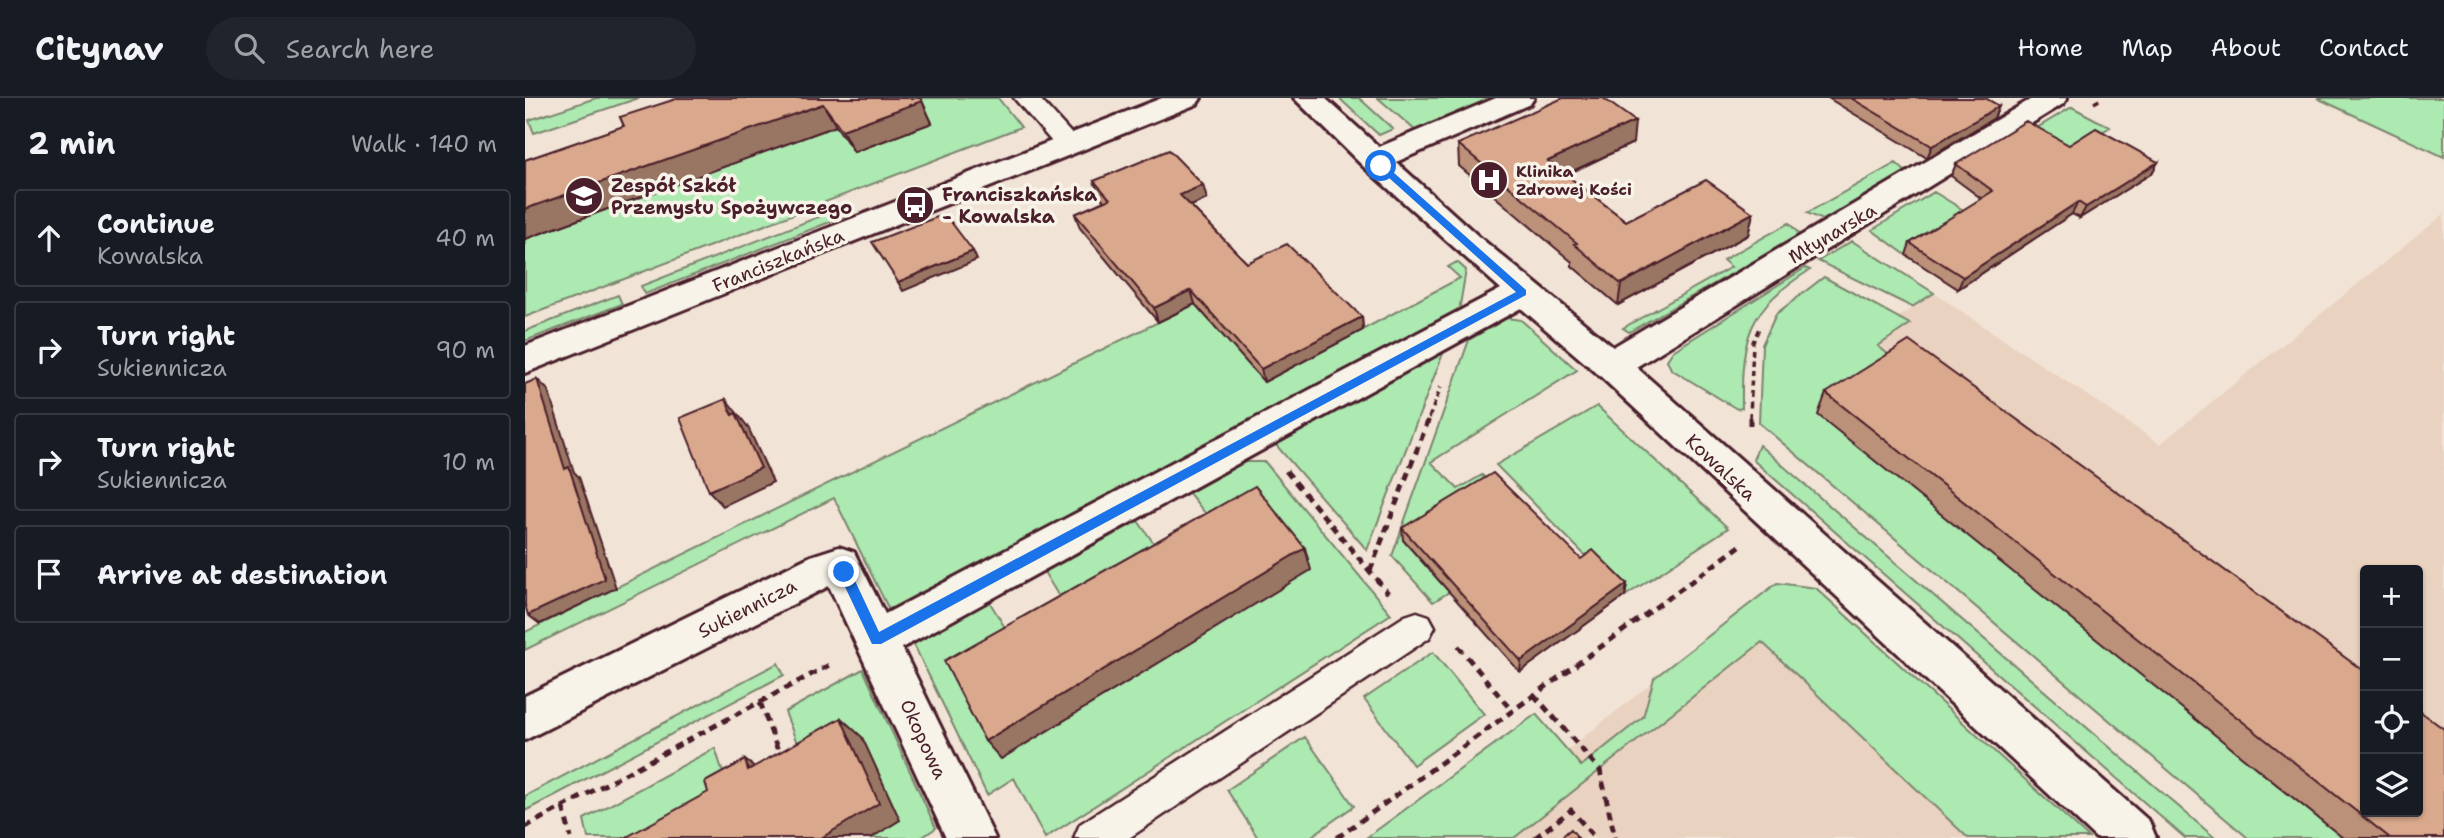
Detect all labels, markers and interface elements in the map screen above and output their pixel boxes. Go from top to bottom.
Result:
search box [206,17,696,80]
text: Citynav [35,26,164,71]
icon: search [230,29,268,67]
text: Search here [286,31,434,66]
text: Home [2017,32,2083,64]
text: Map [2121,32,2173,64]
text: About [2211,32,2281,64]
text: Contact [2319,32,2409,64]
text: 2 min [28,123,115,164]
text: Walk · 140 m [351,129,497,159]
route start [1365,150,1396,181]
hospital icon: Klinika Zdrowej Kości [1468,159,1510,201]
place label: Klinika Zdrowej Kości [1516,161,1632,200]
place label: Zespół Szkół Przemysłu Spożywczego [611,173,852,220]
school or university icon: Zespół Szkół Przemysłu Spożywczego [563,175,605,217]
place label: Franciszkańska - Kowalska [942,182,1097,229]
bus stop icon: Franciszkańska - Kowalska [894,184,936,226]
street label: Młynarska [1784,197,1881,269]
text: Continue [97,206,215,241]
icon: ahead [30,219,68,257]
text: 40 m [435,223,495,253]
street label: Franciszkańska [709,223,848,298]
text: Kowalska [97,241,203,271]
text: Turn right [97,318,235,353]
icon: right [30,331,68,369]
text: 90 m [435,335,495,365]
text: Sukiennicza [97,353,227,383]
street label: Kowalska [1680,428,1761,507]
text: Turn right [97,430,235,465]
icon: right [30,443,68,481]
text: 10 m [442,447,495,477]
text: Sukiennicza [97,465,227,495]
icon: arrive [30,555,68,593]
route end [828,556,859,587]
text: Arrive at destination [97,557,387,592]
map controls [2360,565,2423,817]
button: + [2360,565,2423,628]
street label: Sukiennicza [694,573,801,644]
button: − [2360,628,2423,691]
button: locate [2360,691,2423,754]
street label: Okopowa [894,695,953,783]
button: layers [2360,754,2423,817]

